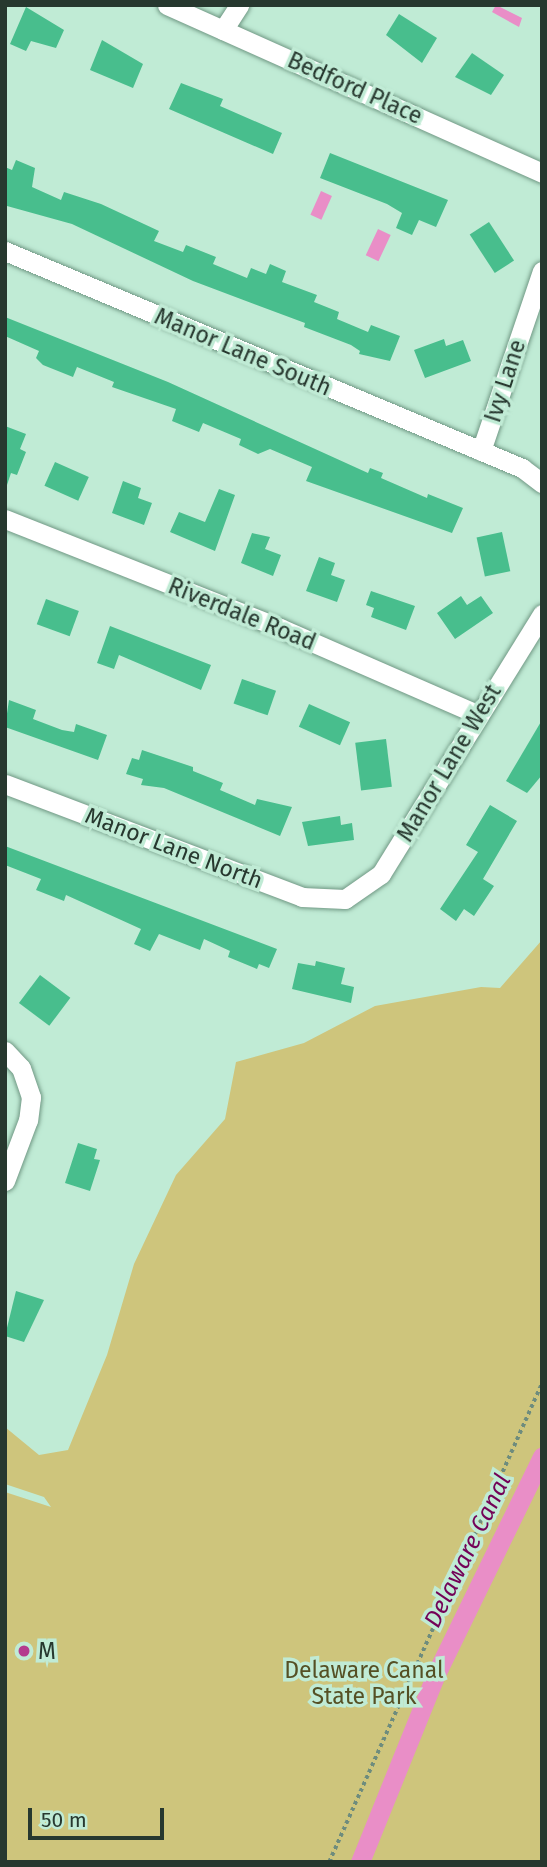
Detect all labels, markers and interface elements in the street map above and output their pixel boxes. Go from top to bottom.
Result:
street label: Bedford Place [283,46,427,130]
street label: Manor Lane South [150,302,336,402]
street label: Ivy Lane [479,336,531,426]
street label: Riverdale Road [164,572,320,656]
street label: Manor Lane West [391,679,507,847]
street label: Manor Lane North [81,801,267,895]
water label: Delaware Canal [418,1470,518,1632]
place label: M [38,1637,56,1665]
marker: M [16,1643,32,1659]
park label: Delaware Canal State Park [284,1656,444,1710]
scale bar [32,1794,168,1838]
text: 50 m [41,1807,87,1833]

